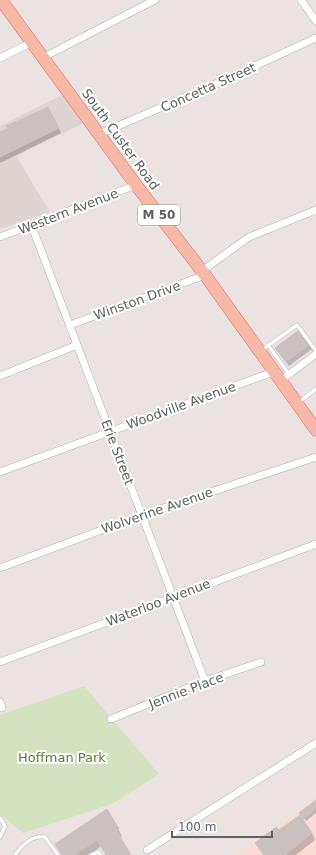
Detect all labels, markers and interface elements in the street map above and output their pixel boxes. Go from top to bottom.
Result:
street label: Concetta Street [158,60,258,115]
street label: South Custer Road [79,86,162,193]
street label: Western Avenue [16,186,120,237]
road number: M 50 [138,205,180,225]
street label: Winston Drive [92,278,183,323]
street label: Woodville Avenue [124,379,238,432]
street label: Erie Street [98,417,137,487]
street label: Wolverine Avenue [99,484,215,537]
street label: Waterloo Avenue [104,576,212,629]
street label: Jennie Place [146,669,226,712]
park label: Hoffman Park [18,750,106,765]
scale bar [172,813,272,839]
text: 100 m [178,820,216,834]

